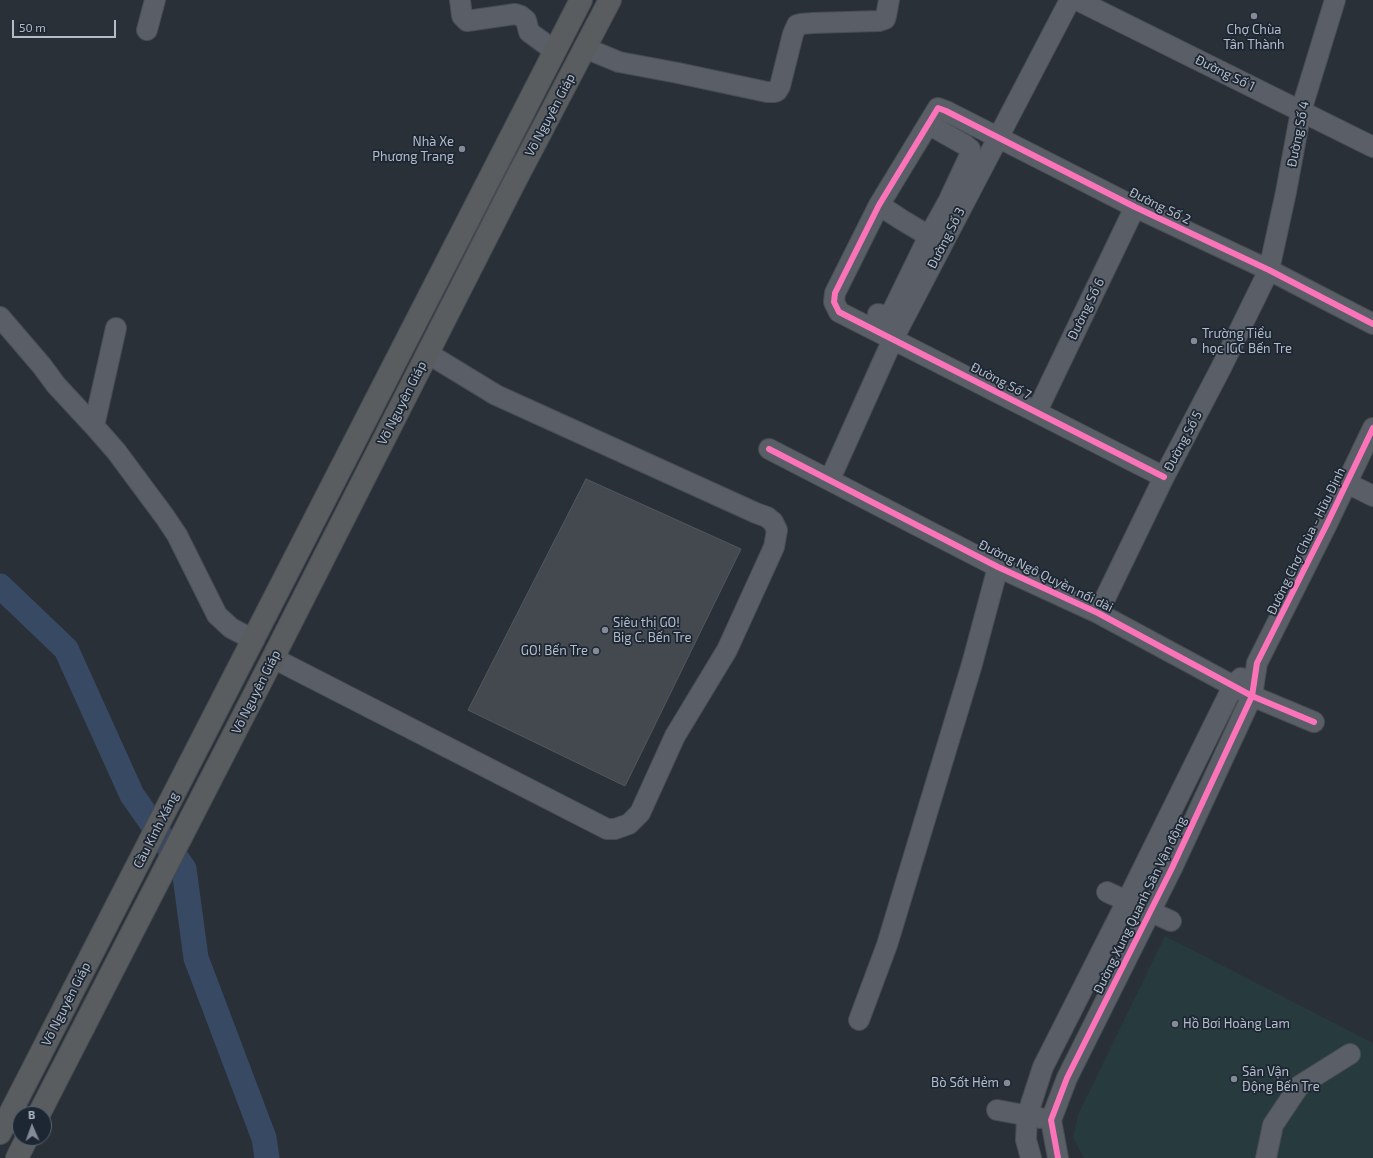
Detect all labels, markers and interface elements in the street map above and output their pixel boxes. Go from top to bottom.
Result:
marker: Chợ Chùa Tân Thành [1249,11,1259,21]
scale bar [14,12,118,38]
text: 50 m [19,20,46,34]
place label: Chợ Chùa Tân Thành [1223,22,1285,53]
street label: Đường Số 1 [1193,52,1257,94]
street label: Võ Nguyên Giáp [522,71,578,159]
street label: Đường Số 4 [1284,99,1312,169]
place label: Nhà Xe Phương Trang [372,134,454,165]
marker: Nhà Xe Phương Trang [457,144,467,154]
street label: Đường Số 2 [1127,184,1193,228]
street label: Đường Số 3 [924,205,968,271]
street label: Đường Số 6 [1064,276,1108,342]
place label: Trường Tiểu học IGC Bến Tre [1202,326,1292,357]
marker: Trường Tiểu học IGC Bến Tre [1189,336,1199,346]
street label: Võ Nguyên Giáp [374,359,430,447]
street label: Đường Số 7 [968,359,1034,403]
street label: Đường Số 5 [1161,408,1205,474]
street label: Đường Chợ Chùa - Hữu Định [1263,465,1349,617]
street label: Đường Ngô Quyền nối dài [976,537,1116,615]
place label: Siêu thị GO! Big C. Bến Tre [613,615,692,646]
marker: Siêu thị GO! Big C. Bến Tre [600,625,610,635]
place label: GO! Bến Tre [521,643,588,659]
marker: GO! Bến Tre [591,646,601,656]
street label: Võ Nguyên Giáp [228,648,284,736]
street label: Cầu Kinh Xáng [130,789,182,871]
street label: Đường Xung Quanh Sân Vận động [1090,814,1190,996]
street label: Võ Nguyên Giáp [38,960,94,1048]
place label: Hồ Bơi Hoàng Lam [1183,1016,1290,1032]
marker: Hồ Bơi Hoàng Lam [1170,1019,1180,1029]
place label: Sân Vận Động Bến Tre [1242,1064,1320,1095]
marker: Sân Vận Động Bến Tre [1229,1074,1239,1084]
place label: Bò Sốt Hẻm [931,1075,999,1091]
marker: Bò Sốt Hẻm [1002,1078,1012,1088]
north arrow [12,1106,52,1146]
text: B [28,1108,35,1121]

